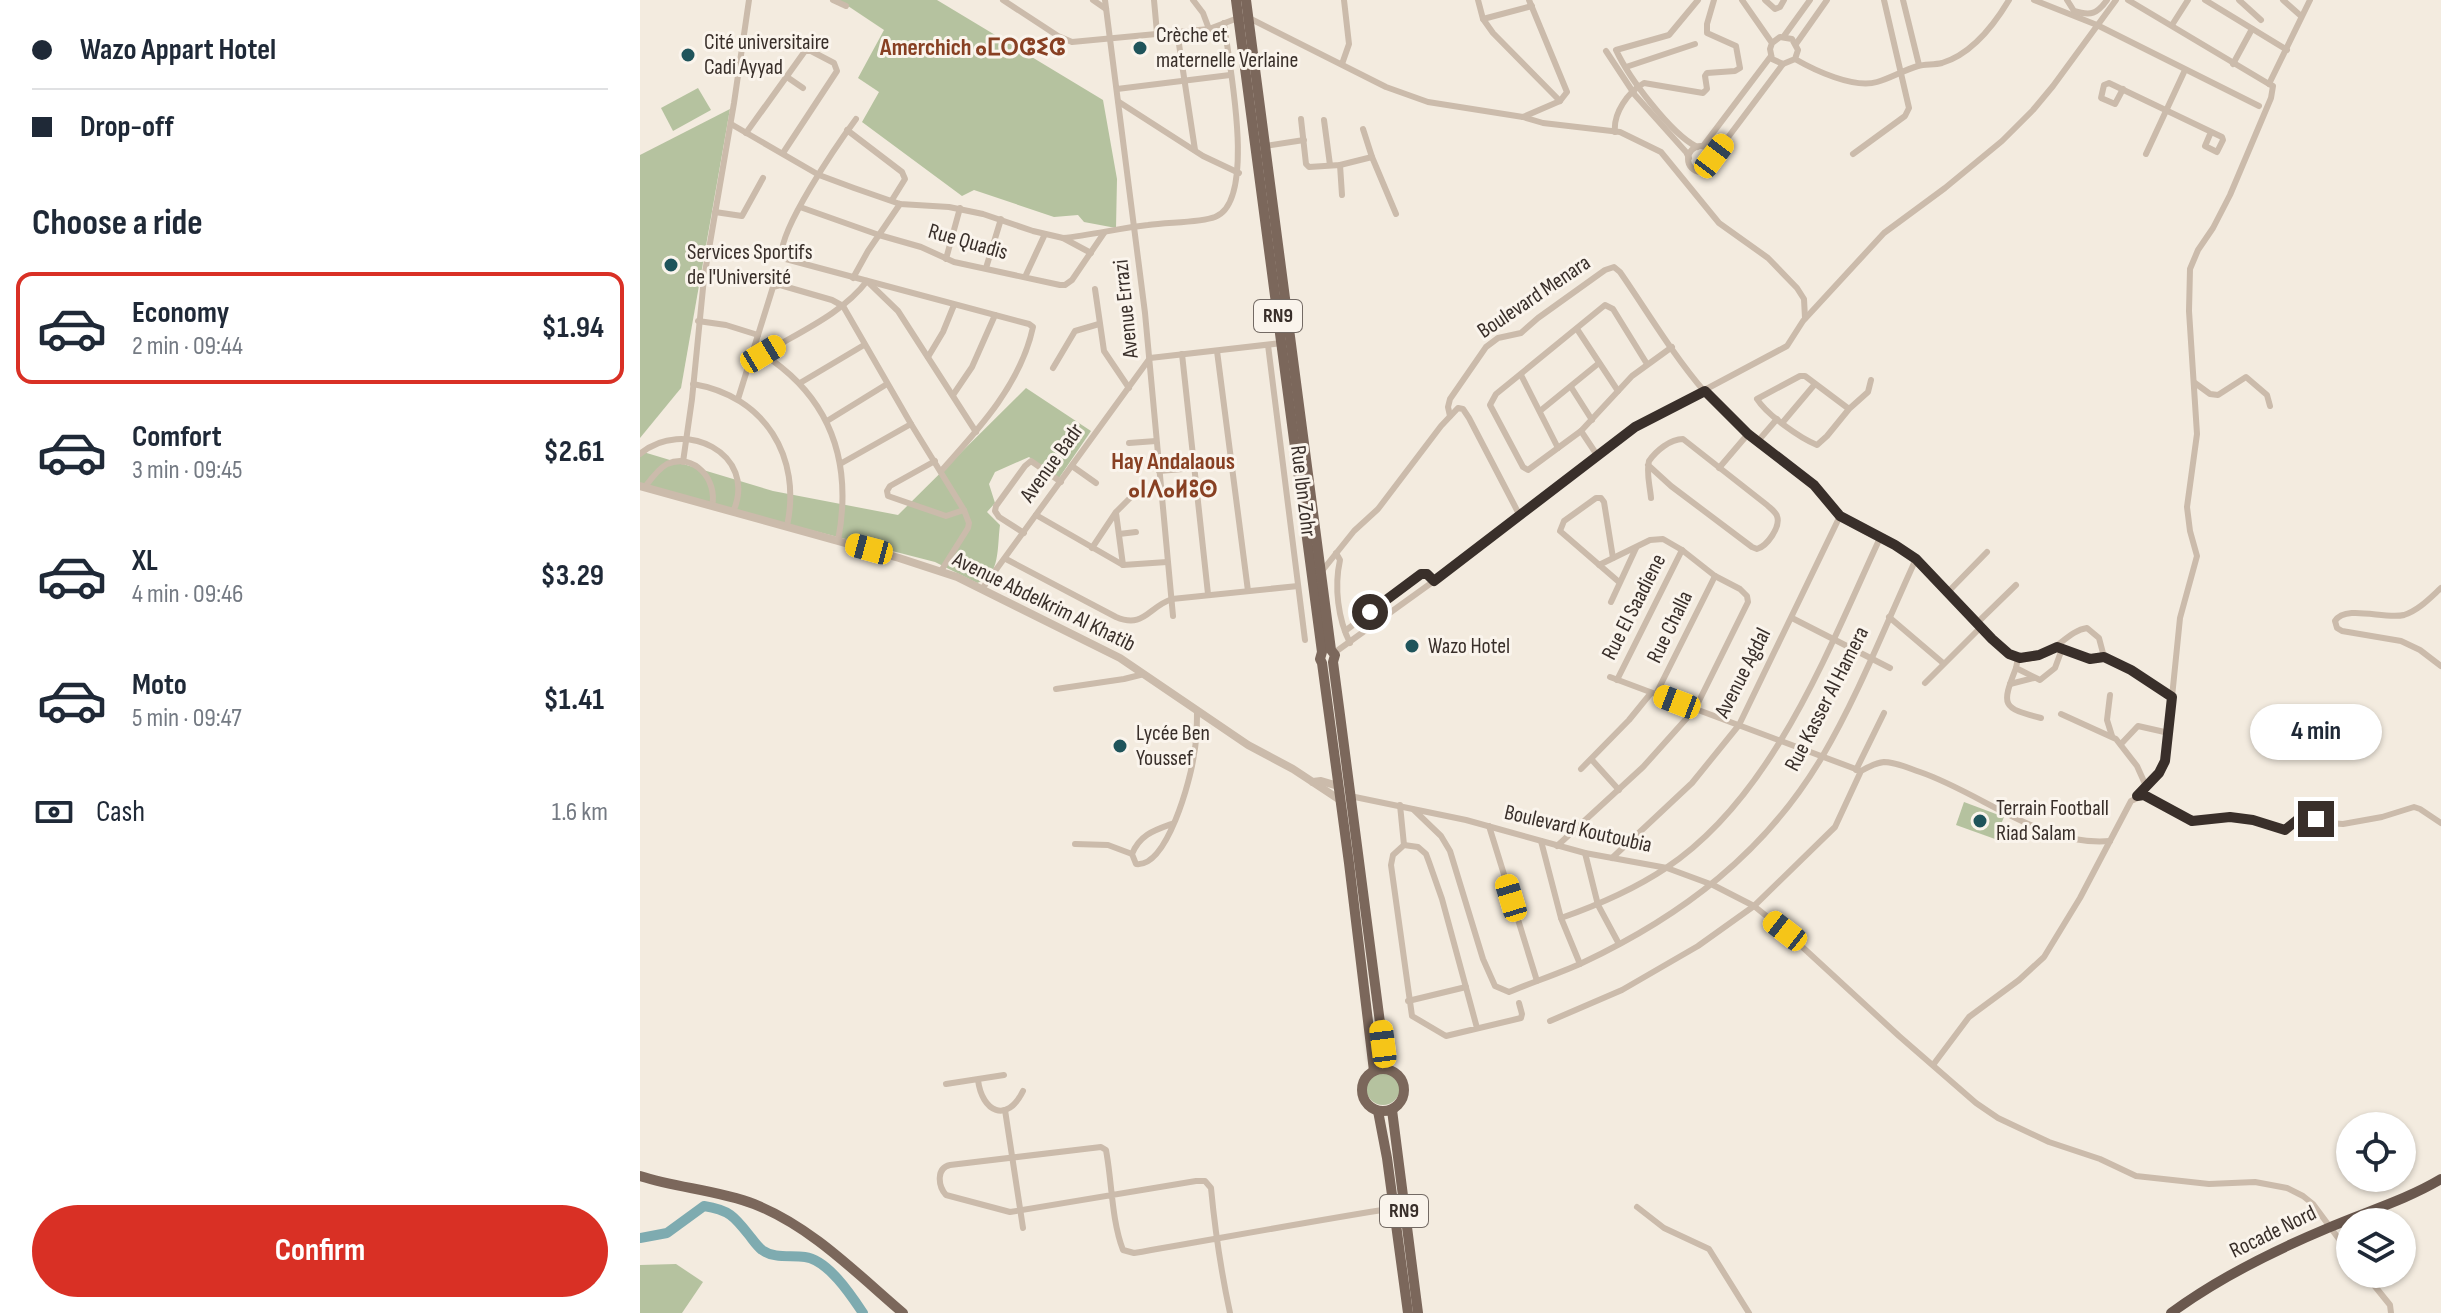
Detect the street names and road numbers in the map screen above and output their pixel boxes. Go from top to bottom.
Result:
street label: Rue Quadis [925,218,1011,266]
street label: Boulevard Menara [1472,249,1596,345]
street label: Avenue Errazi [1107,258,1145,361]
road number: RN9 [1254,300,1302,332]
street label: Avenue Badr [1014,418,1090,509]
street label: Rue Ibn Zohr [1284,444,1322,538]
street label: Avenue Abdelkrim Al Khatib [947,546,1140,658]
street label: Rue El Saadiene [1596,550,1672,664]
street label: Rue Challa [1641,587,1699,667]
street label: Rue Kasser Al Hamera [1779,622,1875,776]
street label: Avenue Agdal [1708,623,1777,723]
street label: Boulevard Koutoubia [1502,799,1654,859]
road number: RN9 [1380,1195,1428,1227]
street label: Rocade Nord [2225,1199,2321,1265]

